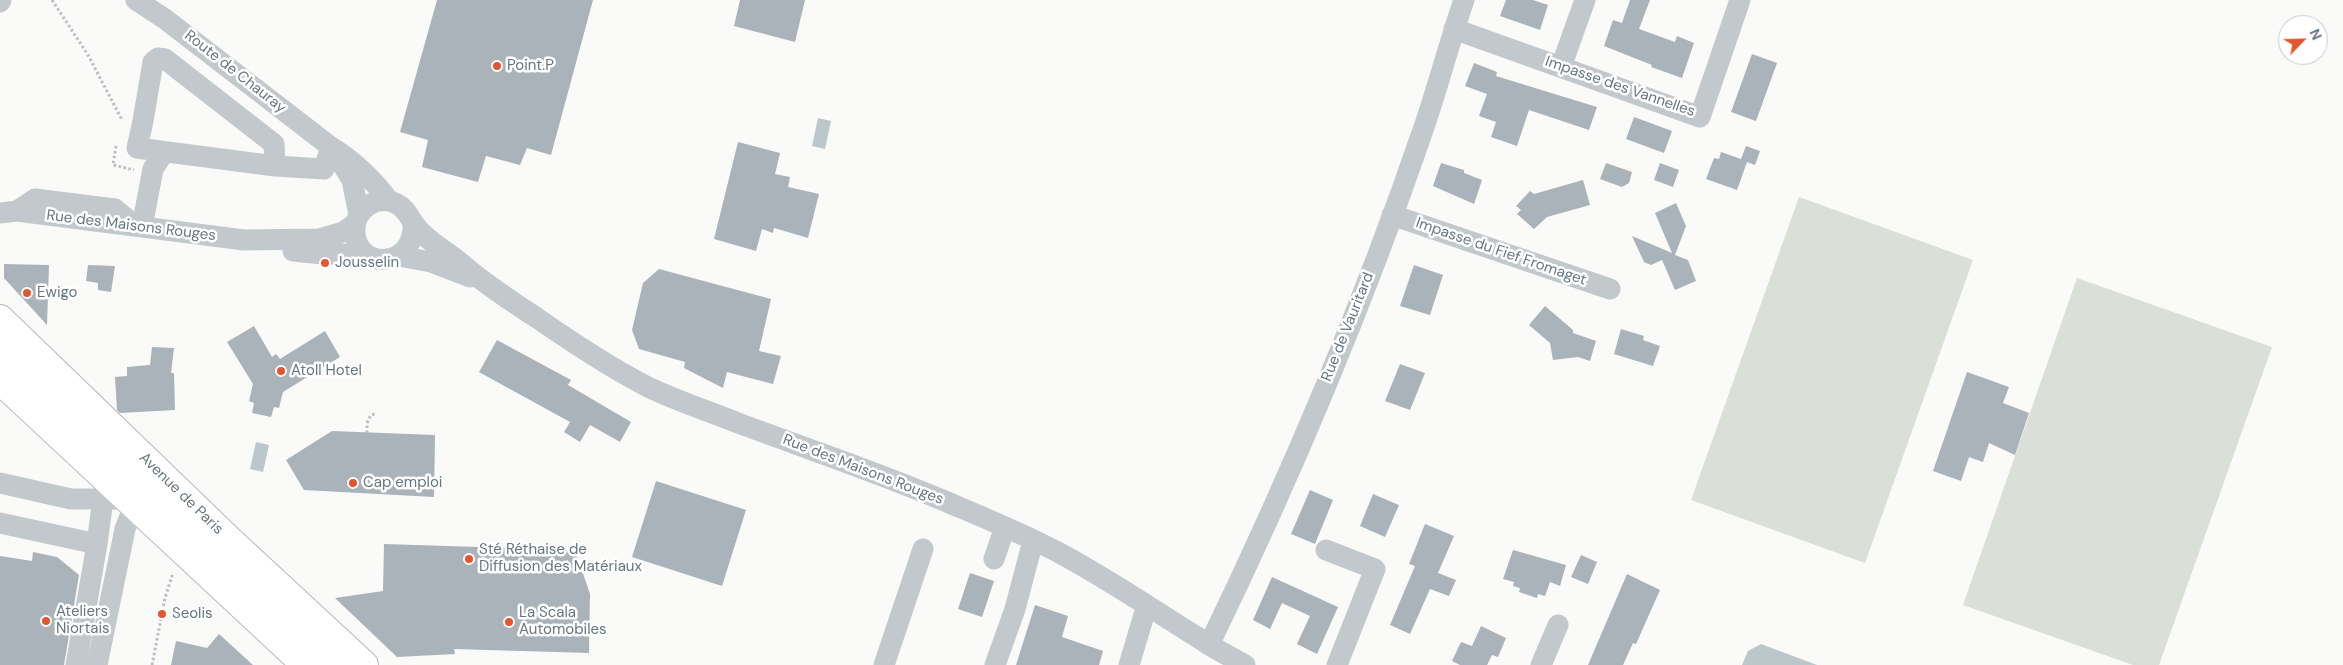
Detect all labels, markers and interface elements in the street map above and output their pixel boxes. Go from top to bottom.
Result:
north arrow [2278,15,2328,65]
text: N [2305,26,2326,43]
street label: Route de Chauray [181,27,289,117]
street label: Impasse des Vannelles [1543,53,1697,121]
place label: Point.P [507,57,554,75]
marker: Point.P [491,60,503,72]
street label: Rue des Maisons Rouges [45,207,217,245]
street label: Impasse du Fief Fromaget [1413,214,1589,290]
place label: Jousselin [335,254,399,272]
marker: Jousselin [319,257,331,269]
street label: Rue de Vauritard [1318,270,1378,384]
place label: Ewigo [37,284,77,302]
marker: Ewigo [21,287,33,299]
place label: Atoll Hotel [291,362,362,380]
marker: Atoll Hotel [275,365,287,377]
street label: Rue des Maisons Rouges [780,431,946,509]
street label: Avenue de Paris [135,449,227,539]
place label: Cap emploi [363,474,442,492]
marker: Cap emploi [347,477,359,489]
place label: Sté Réthaise de Diffusion des Matériaux [479,541,642,576]
marker: Sté Réthaise de Diffusion des Matériaux [463,553,475,565]
place label: Ateliers Niortais [56,603,110,638]
place label: La Scala Automobiles [519,604,607,639]
place label: Seolis [172,605,213,623]
marker: Seolis [156,608,168,620]
marker: Ateliers Niortais [40,615,52,627]
marker: La Scala Automobiles [503,616,515,628]

